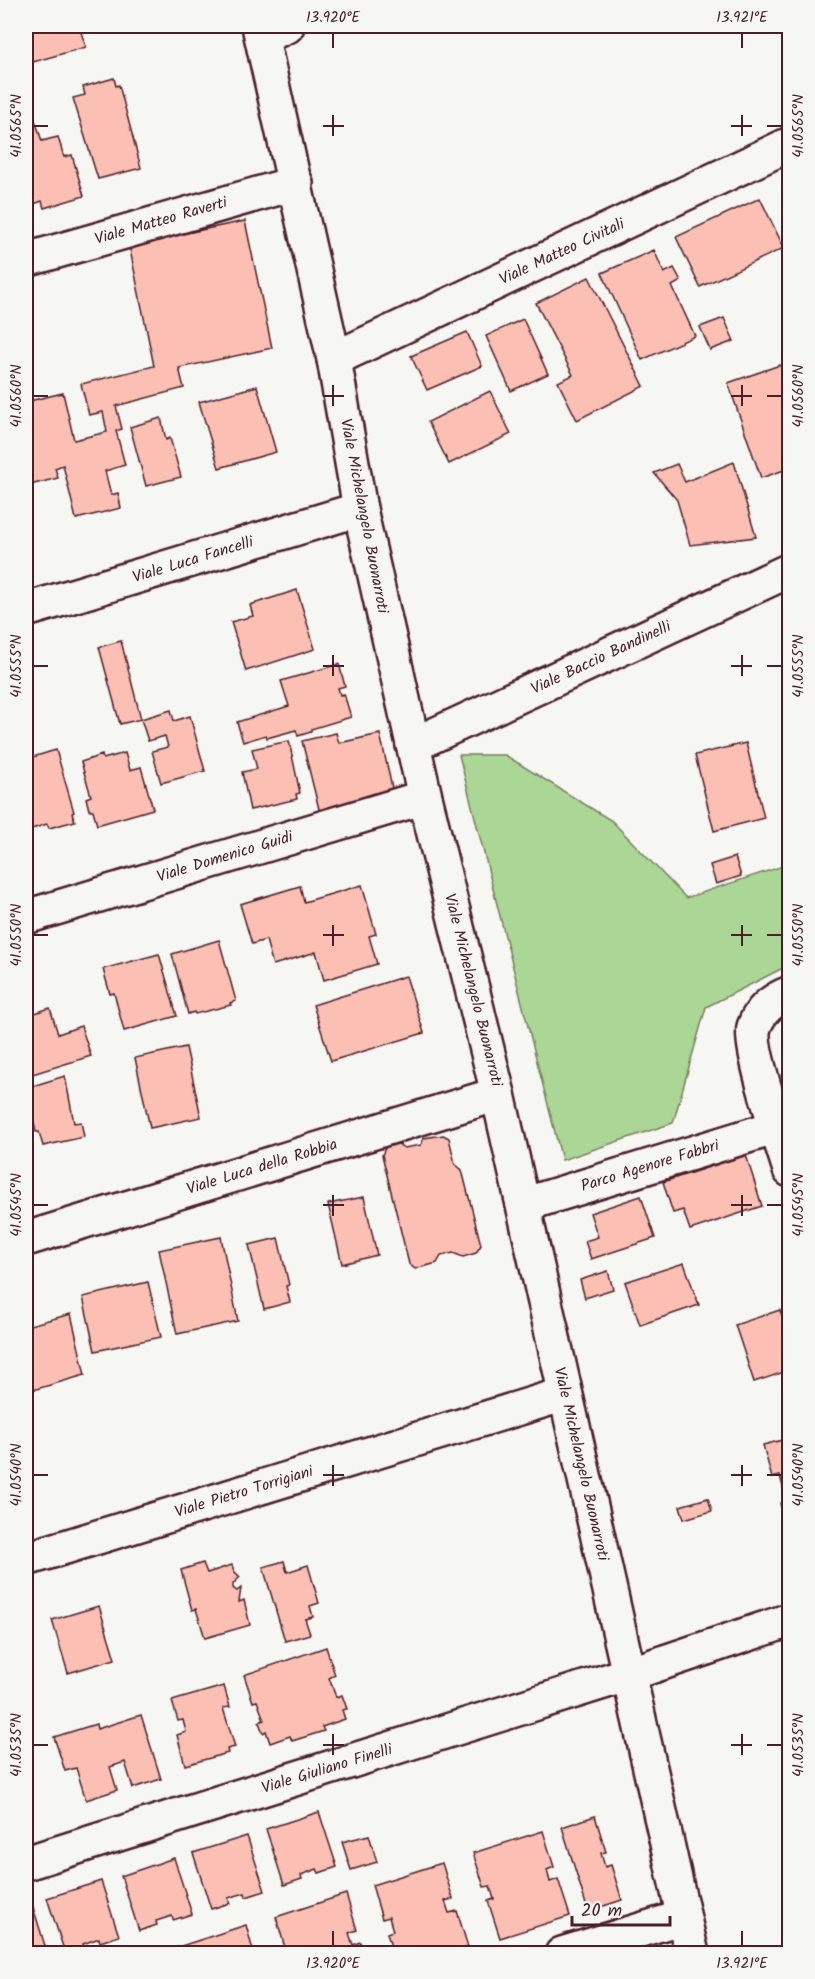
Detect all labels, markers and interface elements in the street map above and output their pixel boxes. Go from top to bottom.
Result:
text: 13.920°E [306,6,361,30]
text: 13.921°E [716,6,769,30]
text: 41.0565°N [5,94,29,158]
text: 41.0565°N [787,94,811,158]
street label: Viale Matteo Raverti [92,190,231,252]
street label: Viale Matteo Civitali [495,211,630,292]
text: 41.0560°N [5,364,29,428]
text: 41.0560°N [787,364,811,428]
street label: Viale Michelangelo Buonarroti [333,416,395,617]
street label: Viale Luca Fancelli [129,529,258,590]
street label: Viale Baccio Bandinelli [527,614,676,701]
text: 41.0555°N [5,634,29,698]
text: 41.0555°N [787,634,811,698]
street label: Viale Domenico Guidi [154,824,297,890]
street label: Viale Michelangelo Buonarroti [437,891,509,1090]
text: 41.0550°N [5,904,29,966]
text: 41.0550°N [787,904,811,966]
street label: Viale Luca della Robbia [184,1132,340,1202]
street label: Parco Agenore Fabbri [578,1133,723,1199]
text: 41.0545°N [5,1173,29,1237]
text: 41.0545°N [787,1173,811,1237]
street label: Viale Michelangelo Buonarroti [547,1365,616,1564]
text: 41.0540°N [5,1443,29,1507]
text: 41.0540°N [787,1443,811,1507]
street label: Viale Pietro Torrigiani [172,1459,317,1525]
text: 41.0535°N [5,1713,29,1777]
text: 41.0535°N [787,1713,811,1777]
street label: Viale Giuliano Finelli [258,1737,397,1801]
scale bar [572,1889,670,1927]
text: 20 m [581,1897,622,1926]
text: 13.920°E [306,1952,361,1976]
text: 13.921°E [716,1952,769,1976]

